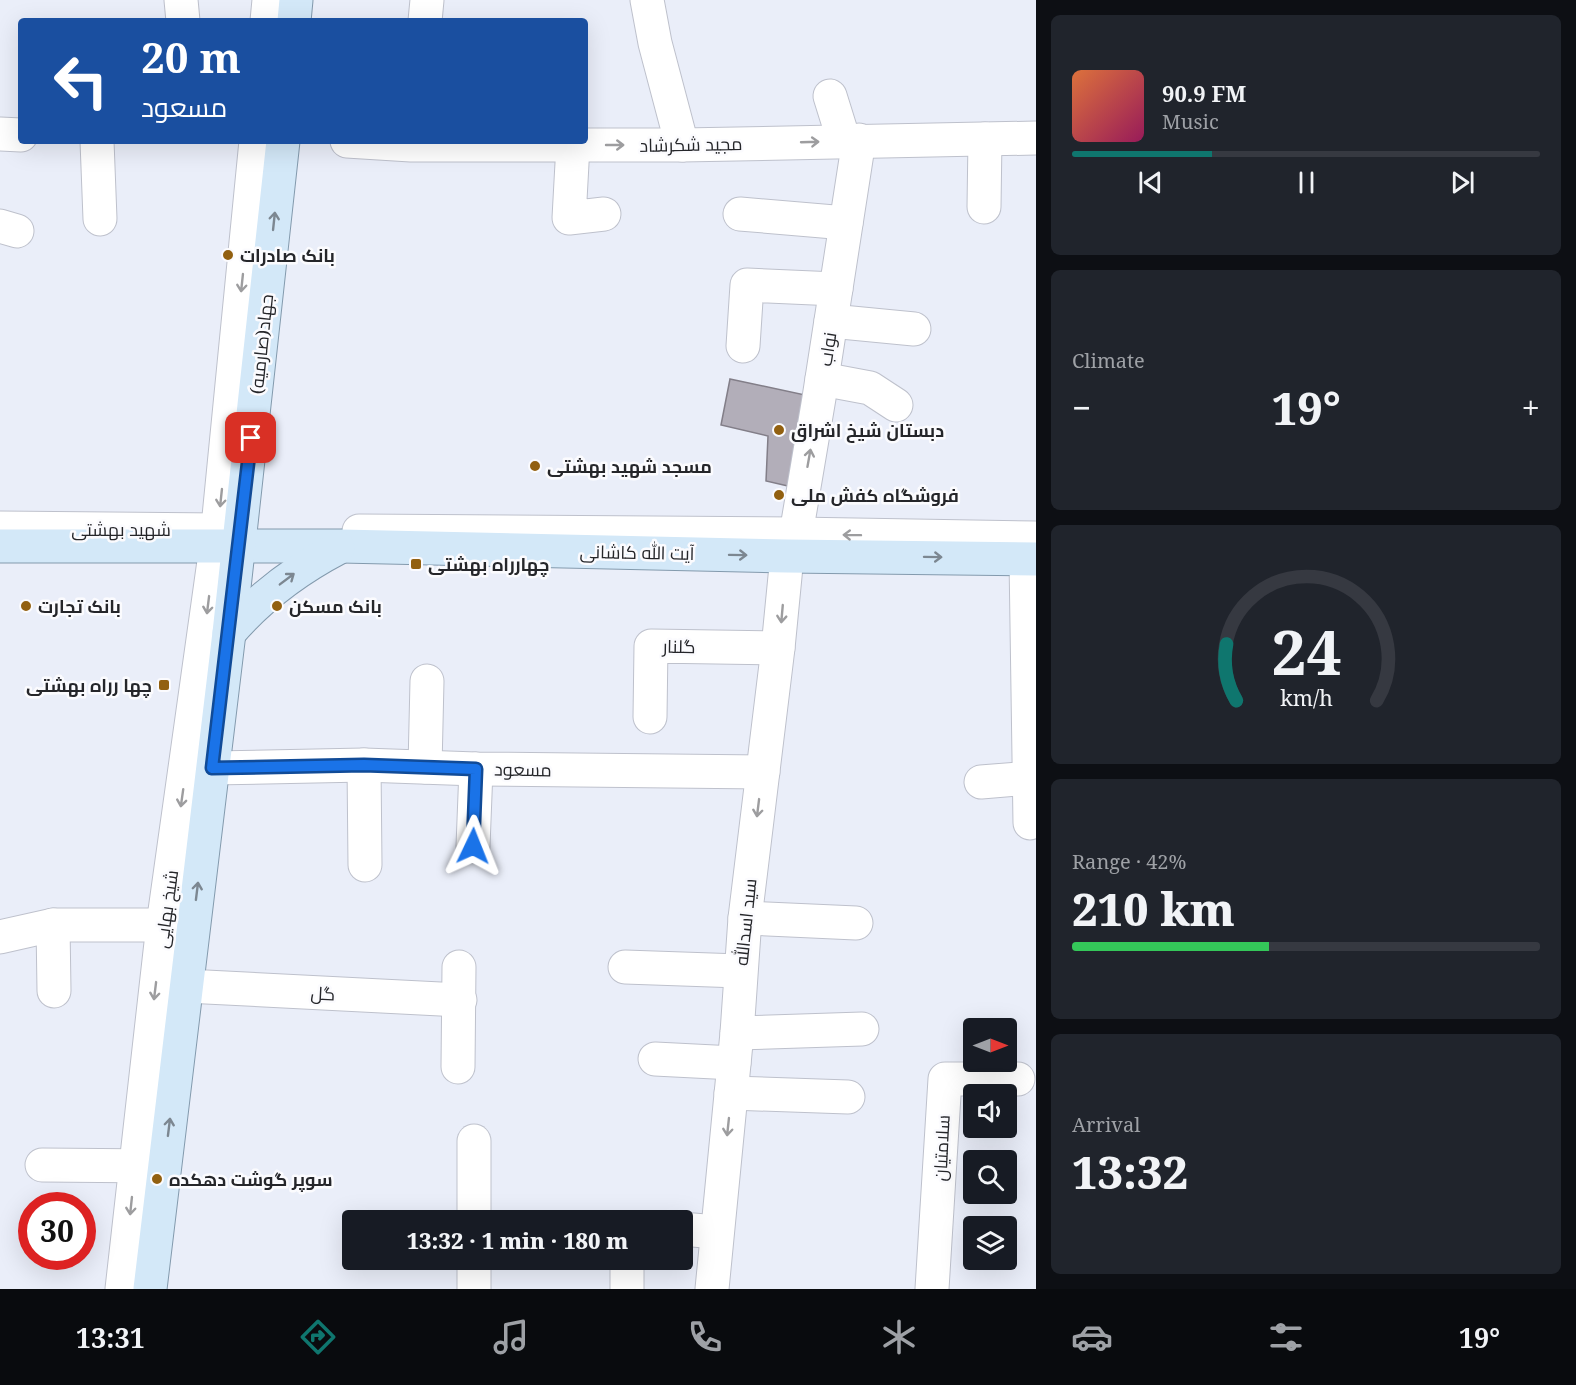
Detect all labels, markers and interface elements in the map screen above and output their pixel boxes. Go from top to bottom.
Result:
text: 20 m [141,28,241,85]
icon: left [42,42,120,120]
text: 90.9 FM [1162,78,1246,108]
text: مسعود [141,88,227,125]
text: Music [1162,108,1219,135]
street label: مجید شکرشاد [639,131,743,157]
one-way arrow [799,136,819,147]
one-way arrow [604,139,624,151]
icon: previous [1134,166,1167,199]
icon: pause [1290,166,1323,199]
icon: next [1446,166,1479,199]
one-way arrow [269,212,280,231]
place label: بانک صادرات [240,243,335,267]
marker: بانک صادرات [221,248,235,262]
one-way arrow [236,272,247,292]
street label: جهاد(صارمیه) [244,293,278,395]
street label: نواب [812,330,842,368]
text: Climate [1072,347,1145,374]
text: 19° [1272,377,1341,438]
text: − [1072,385,1091,430]
text: + [1522,385,1540,430]
pin [225,412,276,463]
place label: دبستان شیخ اشراق [791,418,944,443]
icon: arrive [234,421,267,454]
marker: دبستان شیخ اشراق [772,423,786,437]
one-way arrow [804,449,815,468]
place label: مسجد شهید بهشتی [547,454,712,478]
marker: مسجد شهید بهشتی [528,459,542,473]
place label: فروشگاه کفش ملی [791,483,959,507]
one-way arrow [215,487,226,507]
marker: فروشگاه کفش ملی [772,488,786,502]
street label: شهید بهشتی [71,517,171,541]
one-way arrow [842,529,862,541]
street label: آیت الله کاشانی [579,539,695,565]
one-way arrow [728,549,748,560]
place label: چهارراه بهشتی [428,552,549,577]
one-way arrow [923,552,943,563]
marker: چهارراه بهشتی [409,557,423,571]
one-way arrow [279,572,295,585]
place label: بانک تجارت [38,594,121,618]
place label: بانک مسکن [289,594,382,618]
one-way arrow [203,595,214,614]
marker: بانک تجارت [19,599,33,613]
marker: بانک مسکن [270,599,284,613]
one-way arrow [776,603,787,623]
text: 24 [1271,609,1341,694]
street label: گلنار [661,634,696,658]
place label: چها رراه بهشتی [26,673,152,698]
marker: چها رراه بهشتی [157,678,171,692]
text: km/h [1280,684,1333,713]
street label: مسعود [494,756,552,782]
one-way arrow [176,788,187,808]
one-way arrow [752,797,763,817]
position arrow [441,814,505,878]
text: Range · 42% [1072,848,1186,875]
street label: شیخ بهایی [149,868,184,950]
street label: سید اسدالله [728,877,762,967]
text: 210 km [1072,878,1235,939]
one-way arrow [191,882,202,902]
street label: گل [310,980,336,1006]
one-way arrow [150,981,161,1001]
north arrow [963,1018,1017,1072]
map controls [963,1018,1017,1270]
button: sound [963,1084,1017,1138]
text: Arrival [1072,1111,1140,1138]
street label: سلامتیان [927,1114,955,1182]
one-way arrow [164,1117,175,1137]
one-way arrow [722,1117,733,1136]
text: 13:32 [1072,1141,1188,1202]
button: search [963,1150,1017,1204]
place label: سوپر گوشت دهکده [169,1167,333,1192]
marker: سوپر گوشت دهکده [150,1172,164,1186]
speed limit sign: 30 [18,1192,96,1270]
one-way arrow [125,1196,136,1216]
button: layers [963,1216,1017,1270]
text: 13:32 · 1 min · 180 m [407,1225,628,1255]
icon: directions [297,1316,339,1358]
icon: music [490,1316,532,1358]
icon: phone [684,1316,726,1358]
icon: climate [878,1316,920,1358]
icon: car [1071,1316,1113,1358]
icon: filters [1265,1316,1307,1358]
text: 13:31 [76,1319,145,1356]
text: 19° [1459,1319,1500,1356]

